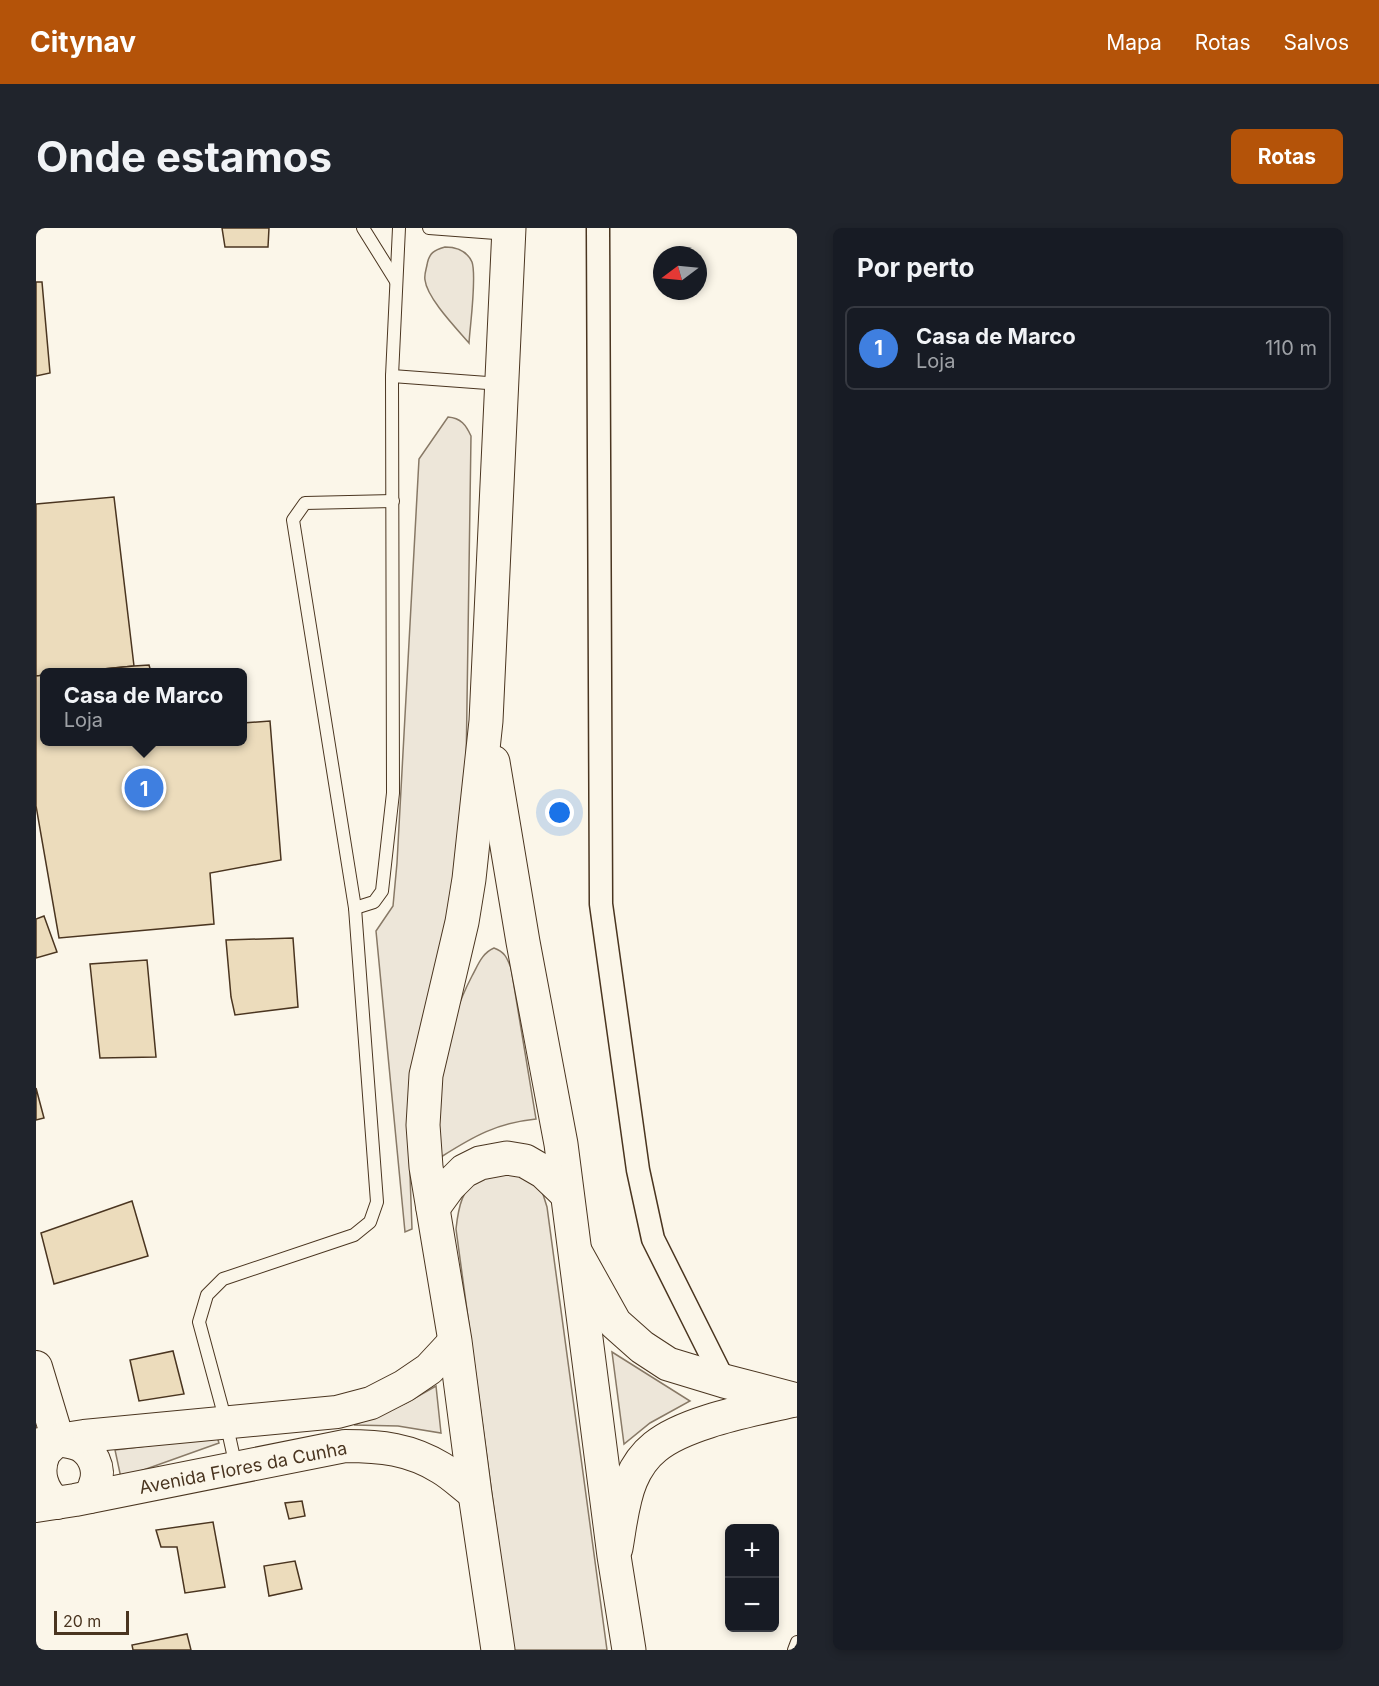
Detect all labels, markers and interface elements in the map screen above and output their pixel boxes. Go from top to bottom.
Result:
text: Citynav [30,25,136,59]
text: Mapa [1106,30,1162,55]
text: Rotas [1195,30,1250,55]
text: Salvos [1283,30,1349,55]
button: Rotas [1231,129,1343,184]
text: Onde estamos [36,131,332,182]
north arrow [653,246,707,300]
text: Por perto [857,252,975,283]
text: Casa de Marco [916,323,1076,349]
text: 1 [874,336,883,360]
text: 110 m [1265,336,1317,360]
text: Loja [916,349,955,373]
popup [40,668,247,746]
text: Casa de Marco [64,682,223,708]
text: Loja [64,708,103,732]
pin: 1 [124,766,164,810]
your location [545,798,574,827]
street label: Avenida Flores da Cunha [137,1437,349,1498]
map controls [725,1524,779,1632]
button: + [725,1524,779,1578]
button: − [725,1578,779,1632]
scale bar [54,1608,129,1636]
text: 20 m [63,1611,101,1631]

